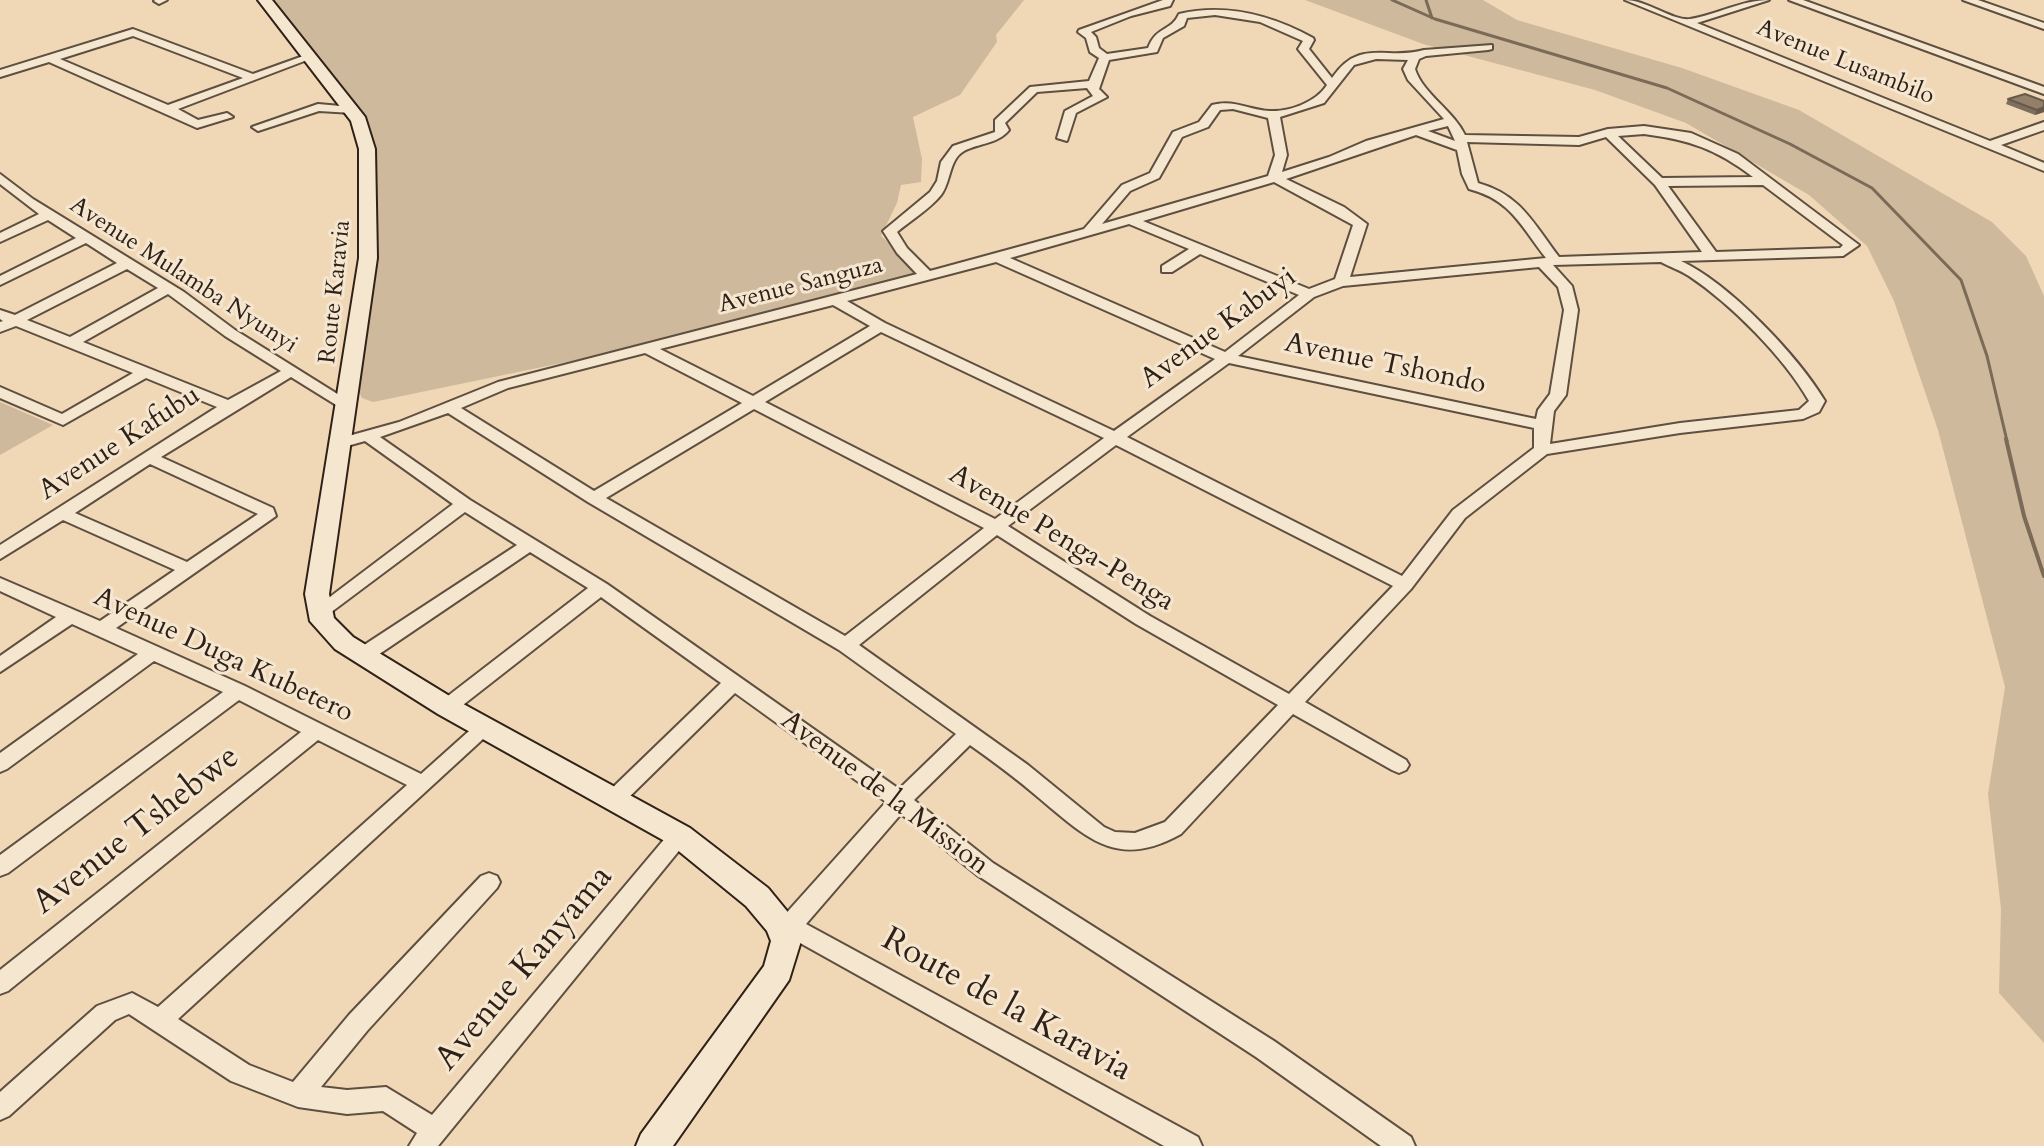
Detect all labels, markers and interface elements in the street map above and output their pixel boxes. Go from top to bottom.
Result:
street label: Avenue Lusambilo [1752,14,1938,112]
street label: Avenue Mulamba Nyunyi [64,192,302,360]
street label: Route Karavia [314,219,358,365]
street label: Avenue Sanguza [716,252,886,320]
street label: Avenue Kabuyi [1135,261,1303,397]
street label: Avenue Tshondo [1281,327,1489,403]
street label: Avenue Kafubu [33,379,207,509]
street label: Avenue Penga-Penga [942,458,1180,620]
street label: Avenue Duga Kubetero [88,581,358,731]
street label: Avenue de la Mission [773,705,995,883]
street label: Avenue Tshebwe [26,738,248,924]
street label: Avenue Kanyama [427,858,623,1080]
street label: Route de la Karavia [874,920,1138,1092]

